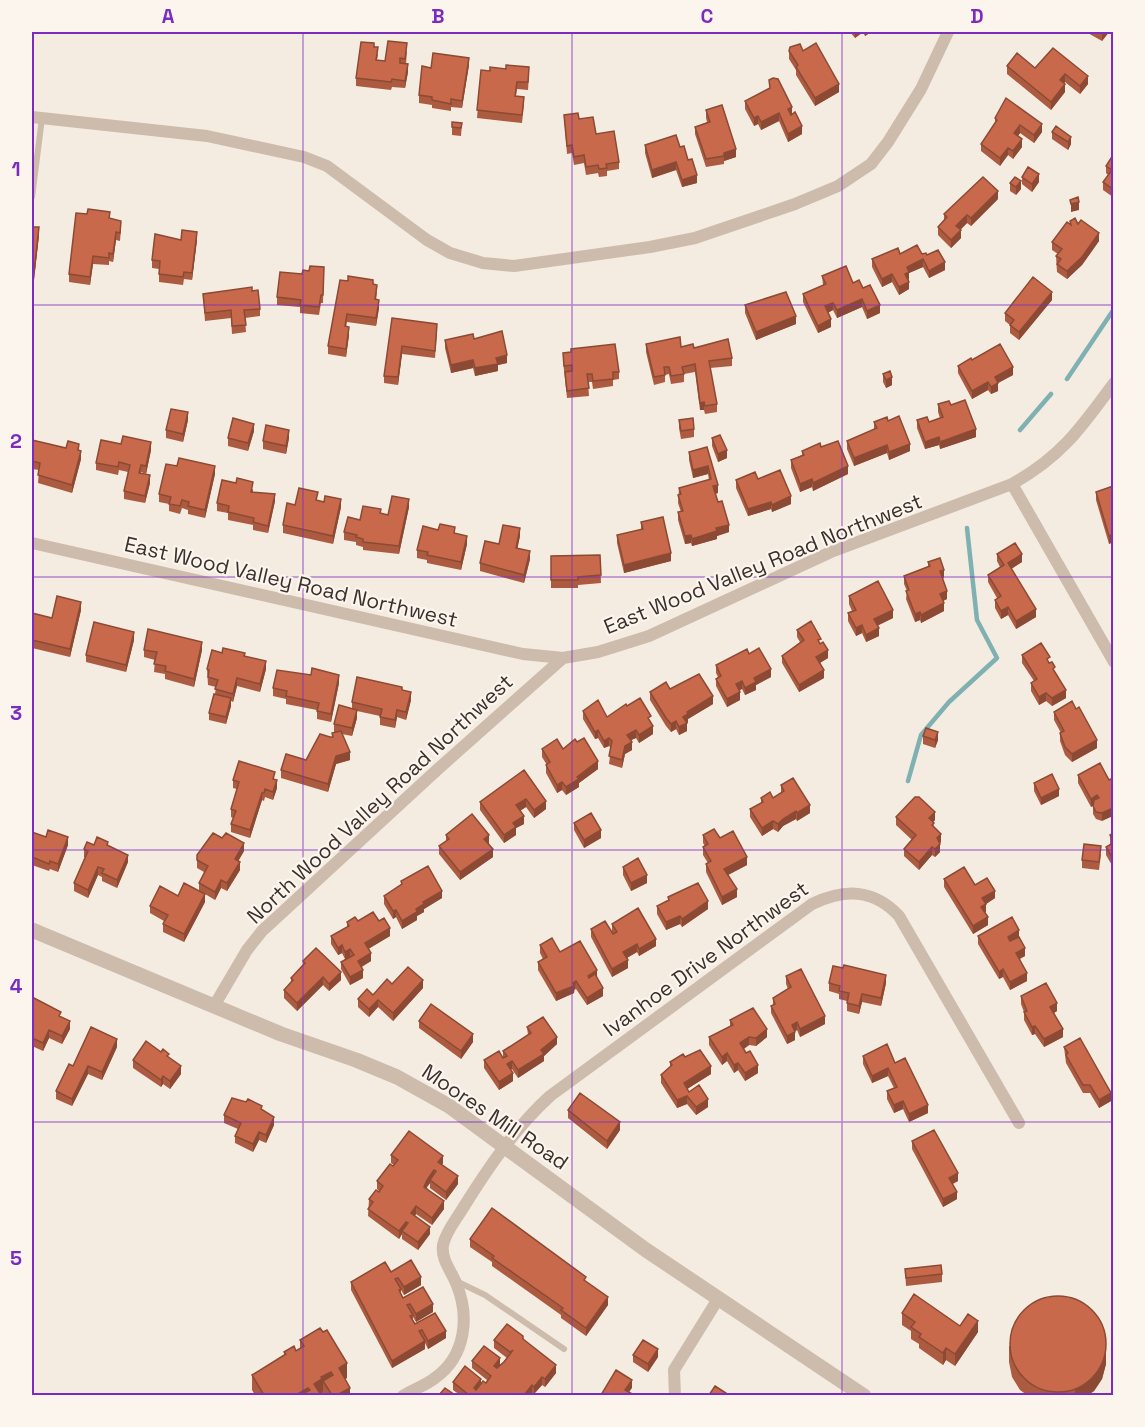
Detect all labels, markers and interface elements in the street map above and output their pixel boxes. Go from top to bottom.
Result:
text: A [162,3,175,29]
text: B [431,3,445,29]
text: C [701,3,714,29]
text: D [970,3,984,29]
text: 1 [11,156,21,182]
text: 2 [10,428,22,454]
street label: East Wood Valley Road Northwest [600,487,926,640]
street label: East Wood Valley Road Northwest [122,530,460,633]
street label: North Wood Valley Road Northwest [241,668,518,929]
text: 3 [10,700,22,726]
street label: Ivanhoe Drive Northwest [598,875,814,1042]
text: 4 [10,973,23,999]
street label: Moores Mill Road [417,1058,574,1176]
text: 5 [10,1245,22,1271]

